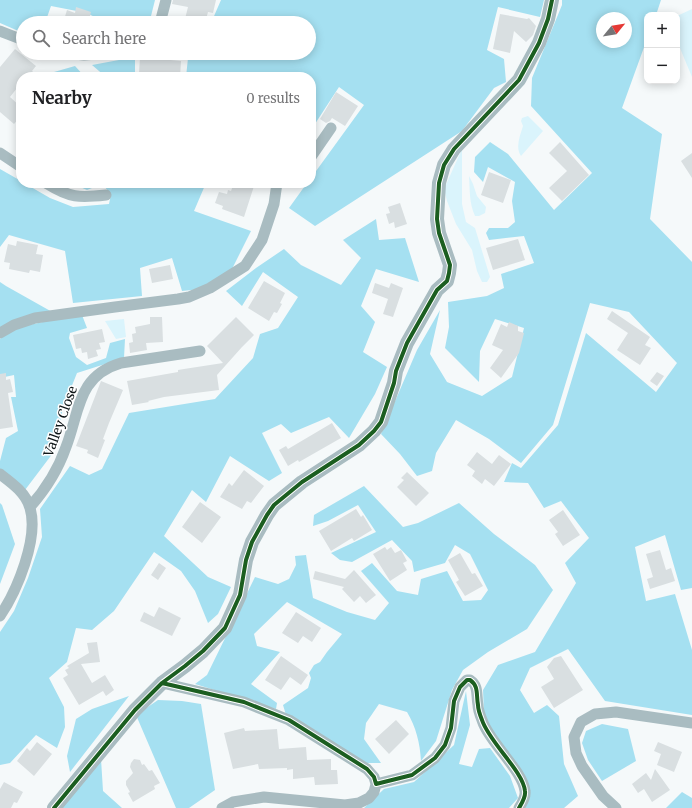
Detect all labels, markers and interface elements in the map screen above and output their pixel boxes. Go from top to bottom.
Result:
north arrow [596,12,632,48]
map controls [644,12,680,84]
button: + [644,12,680,48]
search box [16,16,316,60]
icon: search [30,27,52,49]
text: Search here [62,29,146,48]
button: − [644,48,680,84]
text: Nearby [32,87,92,109]
text: 0 results [246,90,300,107]
street label: Valley Close [40,383,81,460]

